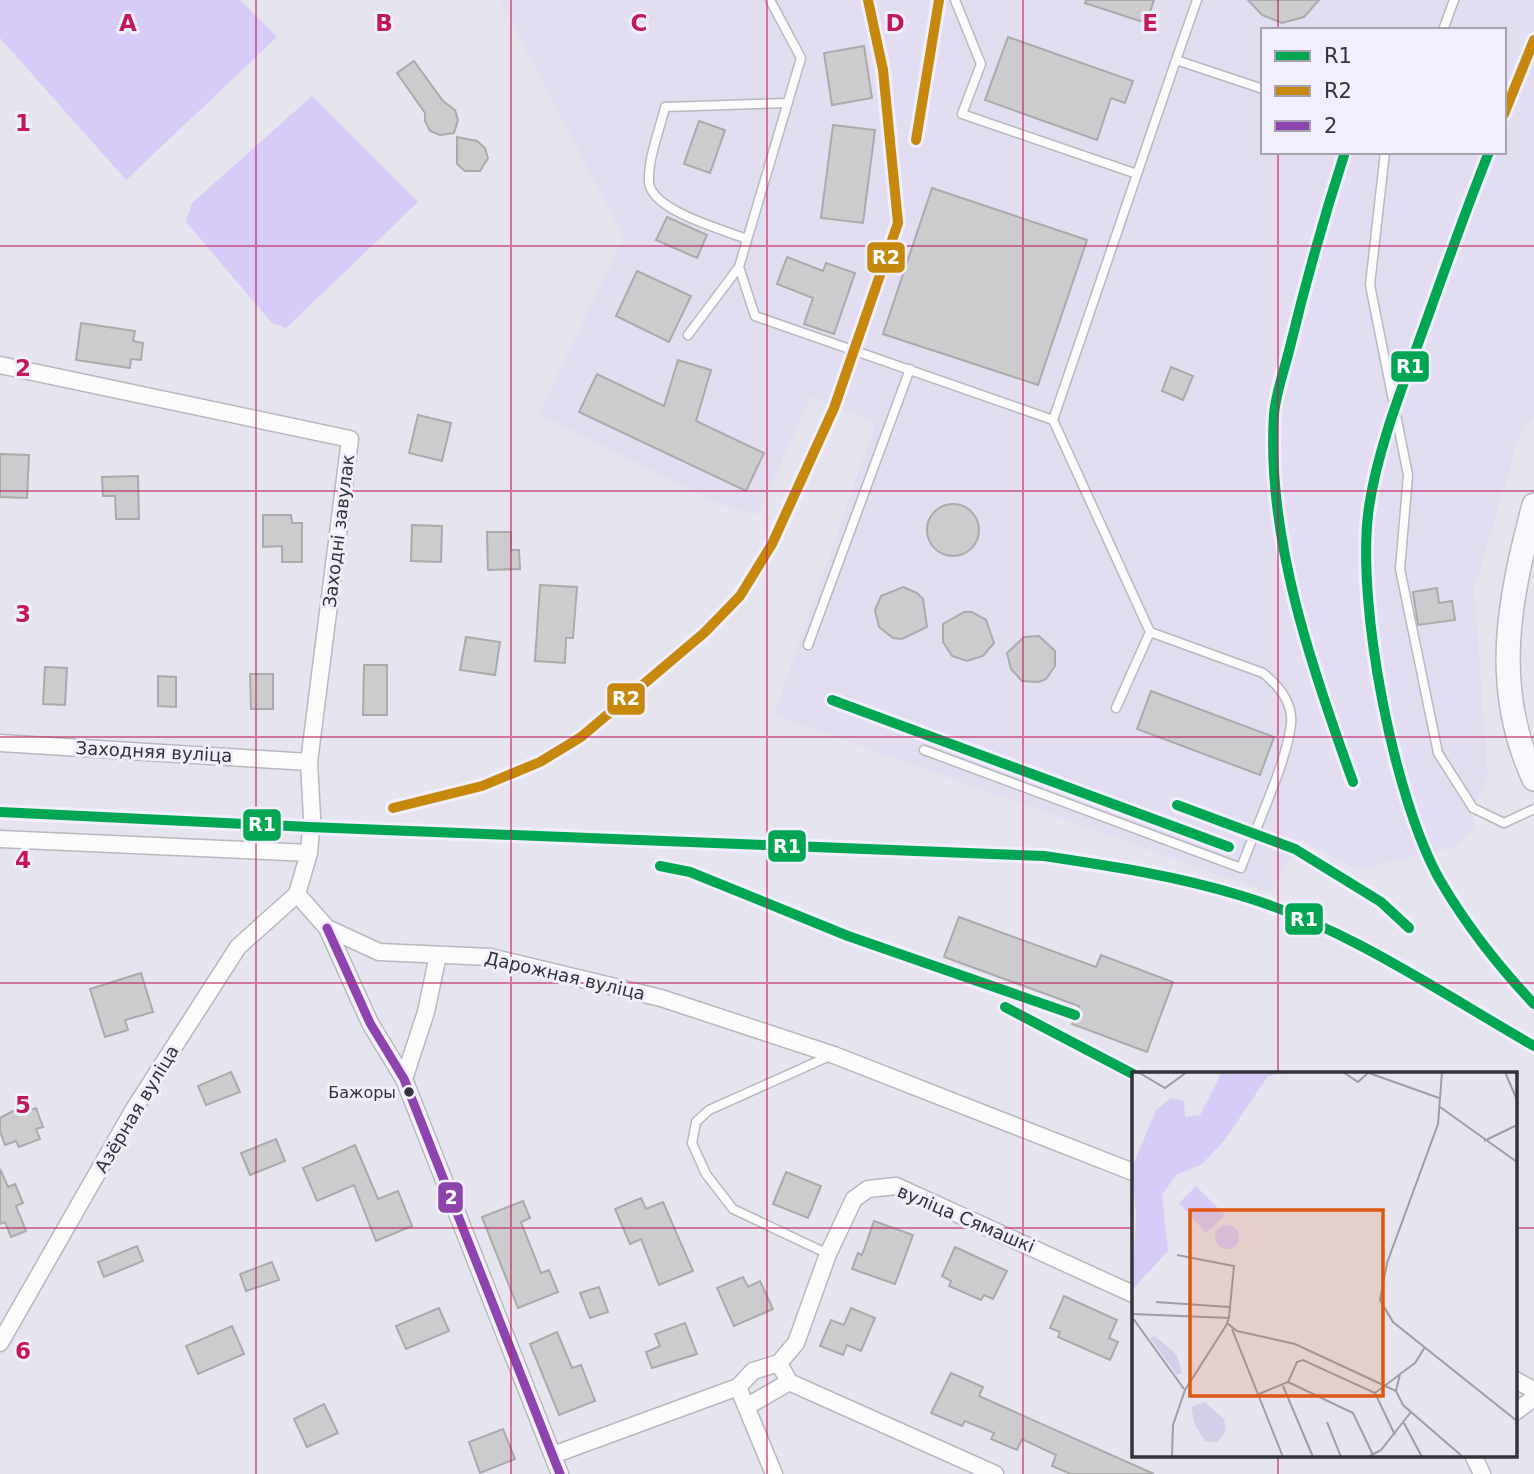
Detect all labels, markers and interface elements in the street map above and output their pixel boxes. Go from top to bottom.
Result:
text: A [119,10,137,36]
text: B [375,10,393,36]
text: C [631,10,647,36]
text: D [885,10,905,36]
text: E [1142,10,1158,36]
legend [1261,28,1506,154]
text: R1 [1324,44,1352,68]
text: R2 [1324,79,1352,103]
text: 1 [15,110,31,136]
text: 2 [1324,114,1337,138]
line badge: R2 [866,241,906,274]
text: R2 [872,246,900,268]
line badge: R1 [1390,350,1430,383]
text: 2 [15,355,31,381]
text: R1 [1396,355,1424,377]
street label: Заходні завулак [319,453,358,609]
text: 3 [15,601,31,627]
line badge: R2 [606,682,646,716]
text: R2 [612,687,640,709]
street label: Заходняя вуліца [75,737,233,766]
line badge: R1 [242,808,282,842]
text: R1 [248,813,276,835]
line badge: R1 [767,829,807,863]
text: R1 [773,835,801,857]
text: 4 [15,847,31,873]
line badge: R1 [1284,902,1324,936]
text: R1 [1290,908,1318,930]
street label: Дарожная вуліца [483,947,647,1004]
street label: Азёрная вуліца [90,1041,183,1176]
inset map [1132,1072,1516,1456]
place label: Бажоры [328,1083,396,1102]
marker: Бажоры [402,1085,416,1099]
text: 5 [15,1092,31,1118]
street label: вуліца Сямашкі [894,1180,1038,1257]
line badge: 2 [437,1181,464,1214]
text: 2 [444,1186,458,1208]
text: 6 [15,1338,31,1364]

